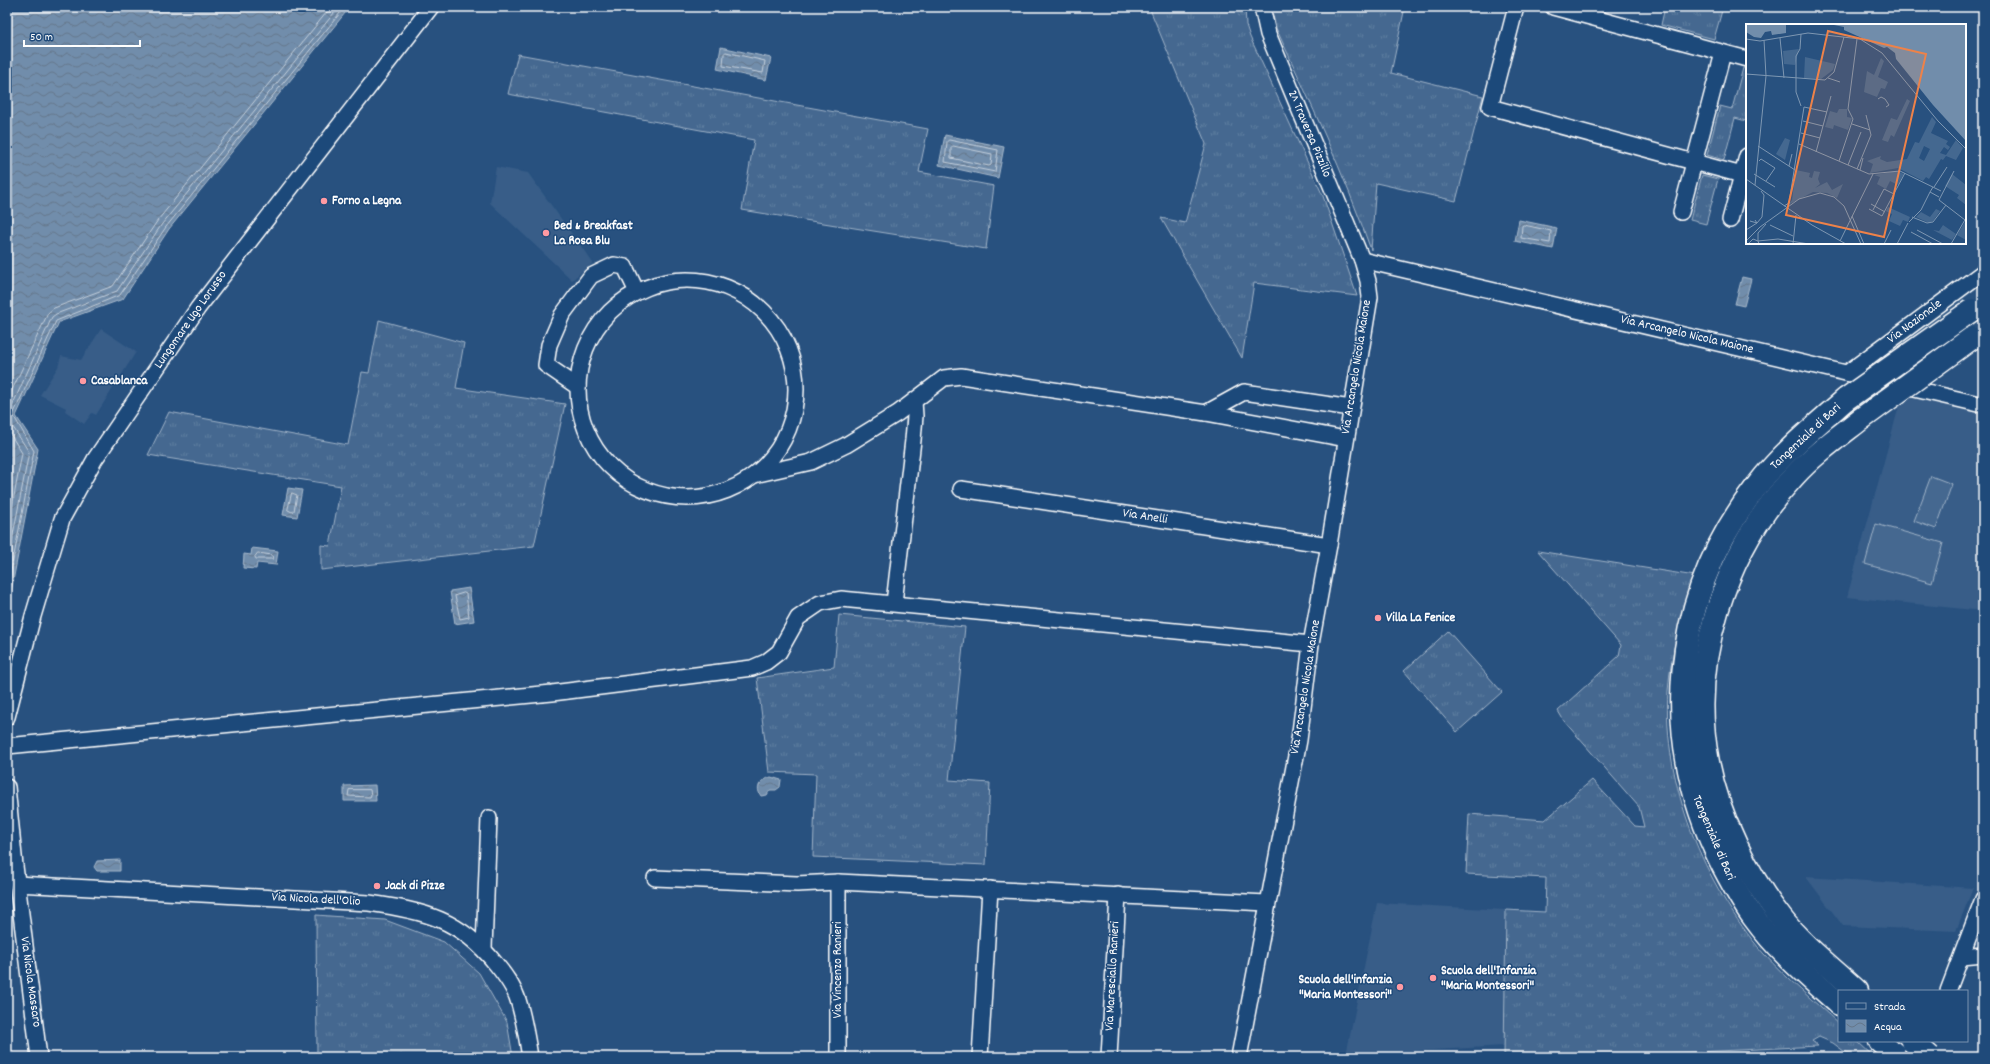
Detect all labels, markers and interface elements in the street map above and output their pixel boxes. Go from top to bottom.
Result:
scale bar [24,22,140,48]
inset map [1746,24,1966,244]
text: 50 m [30,29,53,46]
street label: 2^ Traversa Pizzillo [1282,87,1336,181]
place label: Forno a Legna [332,192,402,211]
marker: Forno a Legna [319,196,329,206]
place label: Bed & Breakfast La Rosa Blu [554,217,633,251]
marker: Bed & Breakfast La Rosa Blu [541,228,551,238]
street label: Lungomare Ugo Lorusso [150,267,232,373]
street label: Via Nazionale [1884,295,1947,349]
street label: Via Arcangelo Nicola Maione [1337,298,1377,436]
street label: Via Arcangelo Nicola Maione [1619,310,1756,360]
place label: Casablanca [91,372,148,391]
marker: Casablanca [78,376,88,386]
street label: Tangenziale di Bari [1766,399,1846,475]
street label: Via Anelli [1121,504,1169,530]
place label: Villa La Fenice [1386,609,1455,628]
marker: Villa La Fenice [1373,613,1383,623]
street label: Via Arcangelo Nicola Maione [1286,618,1326,756]
street label: Tangenziale di Bari [1687,792,1740,884]
place label: Jack di Pizze [385,877,445,896]
marker: Jack di Pizze [372,881,382,891]
street label: Via Nicola dell'Olio [271,888,361,912]
street label: Via Maresciallo Ranieri [1101,920,1125,1031]
street label: Via Vincenzo Ranieri [829,921,848,1018]
street label: Via Nicola Massaro [14,936,46,1029]
place label: Scuola dell'Infanzia "Maria Montessori" [1441,962,1537,996]
place label: Scuola dell'infanzia "Maria Montessori" [1298,971,1393,1005]
marker: Scuola dell'Infanzia "Maria Montessori" [1428,973,1438,983]
marker: Scuola dell'infanzia "Maria Montessori" [1395,982,1405,992]
legend [1838,990,1968,1042]
text: Strada [1874,999,1905,1016]
text: Acqua [1874,1019,1902,1036]

